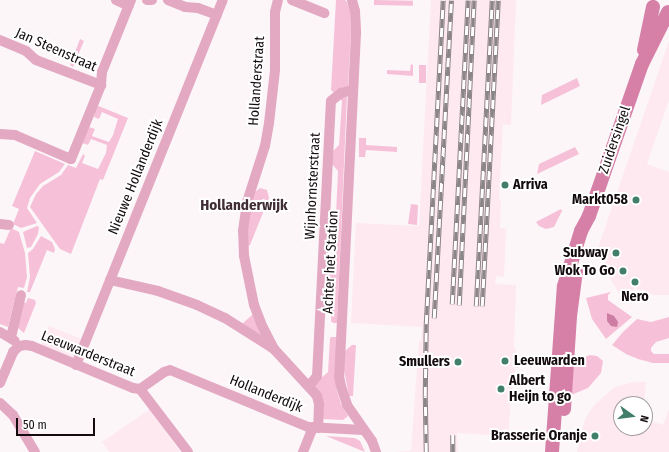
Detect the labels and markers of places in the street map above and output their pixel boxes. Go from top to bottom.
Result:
place label: Arriva [513,177,548,193]
marker: Arriva [500,180,510,190]
place label: Markt058 [572,192,628,208]
marker: Markt058 [631,195,641,205]
place label: Subway [563,245,608,261]
marker: Subway [611,248,621,258]
place label: Wok To Go [555,263,615,279]
marker: Wok To Go [618,266,628,276]
marker: Nero [630,277,640,287]
place label: Nero [621,289,649,305]
place label: Leeuwarden [514,353,585,369]
place label: Smullers [399,354,450,370]
marker: Leeuwarden [499,355,511,367]
marker: Smullers [453,357,463,367]
place label: Albert Heijn to go [509,373,571,406]
marker: Albert Heijn to go [496,384,506,394]
place label: Brasserie Oranje [491,428,587,444]
marker: Brasserie Oranje [590,431,600,441]

